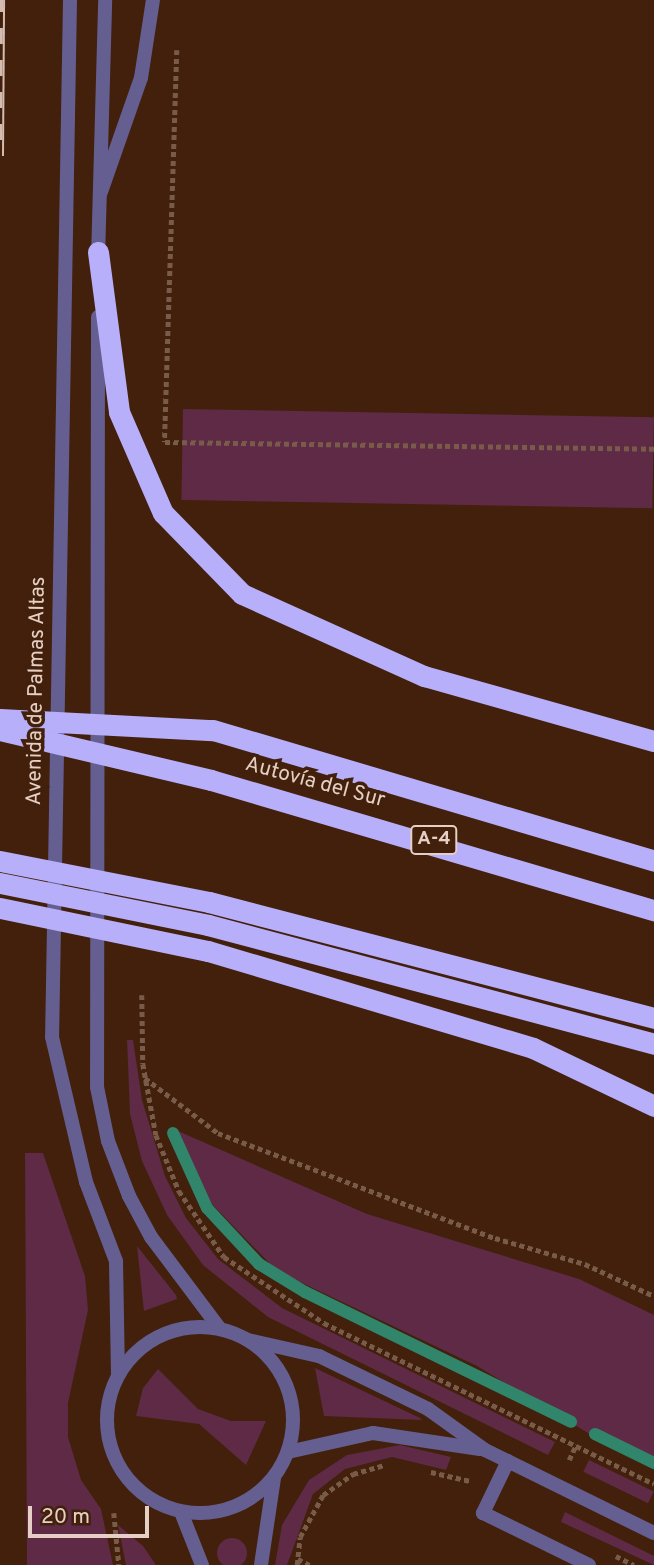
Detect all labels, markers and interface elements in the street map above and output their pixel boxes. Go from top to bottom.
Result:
street label: Avenida de Palmas Altas [22,576,52,806]
street label: Autovía del Sur [242,752,388,814]
road number: A-4 [410,824,458,856]
scale bar [32,1492,152,1536]
text: 20 m [41,1504,90,1531]

